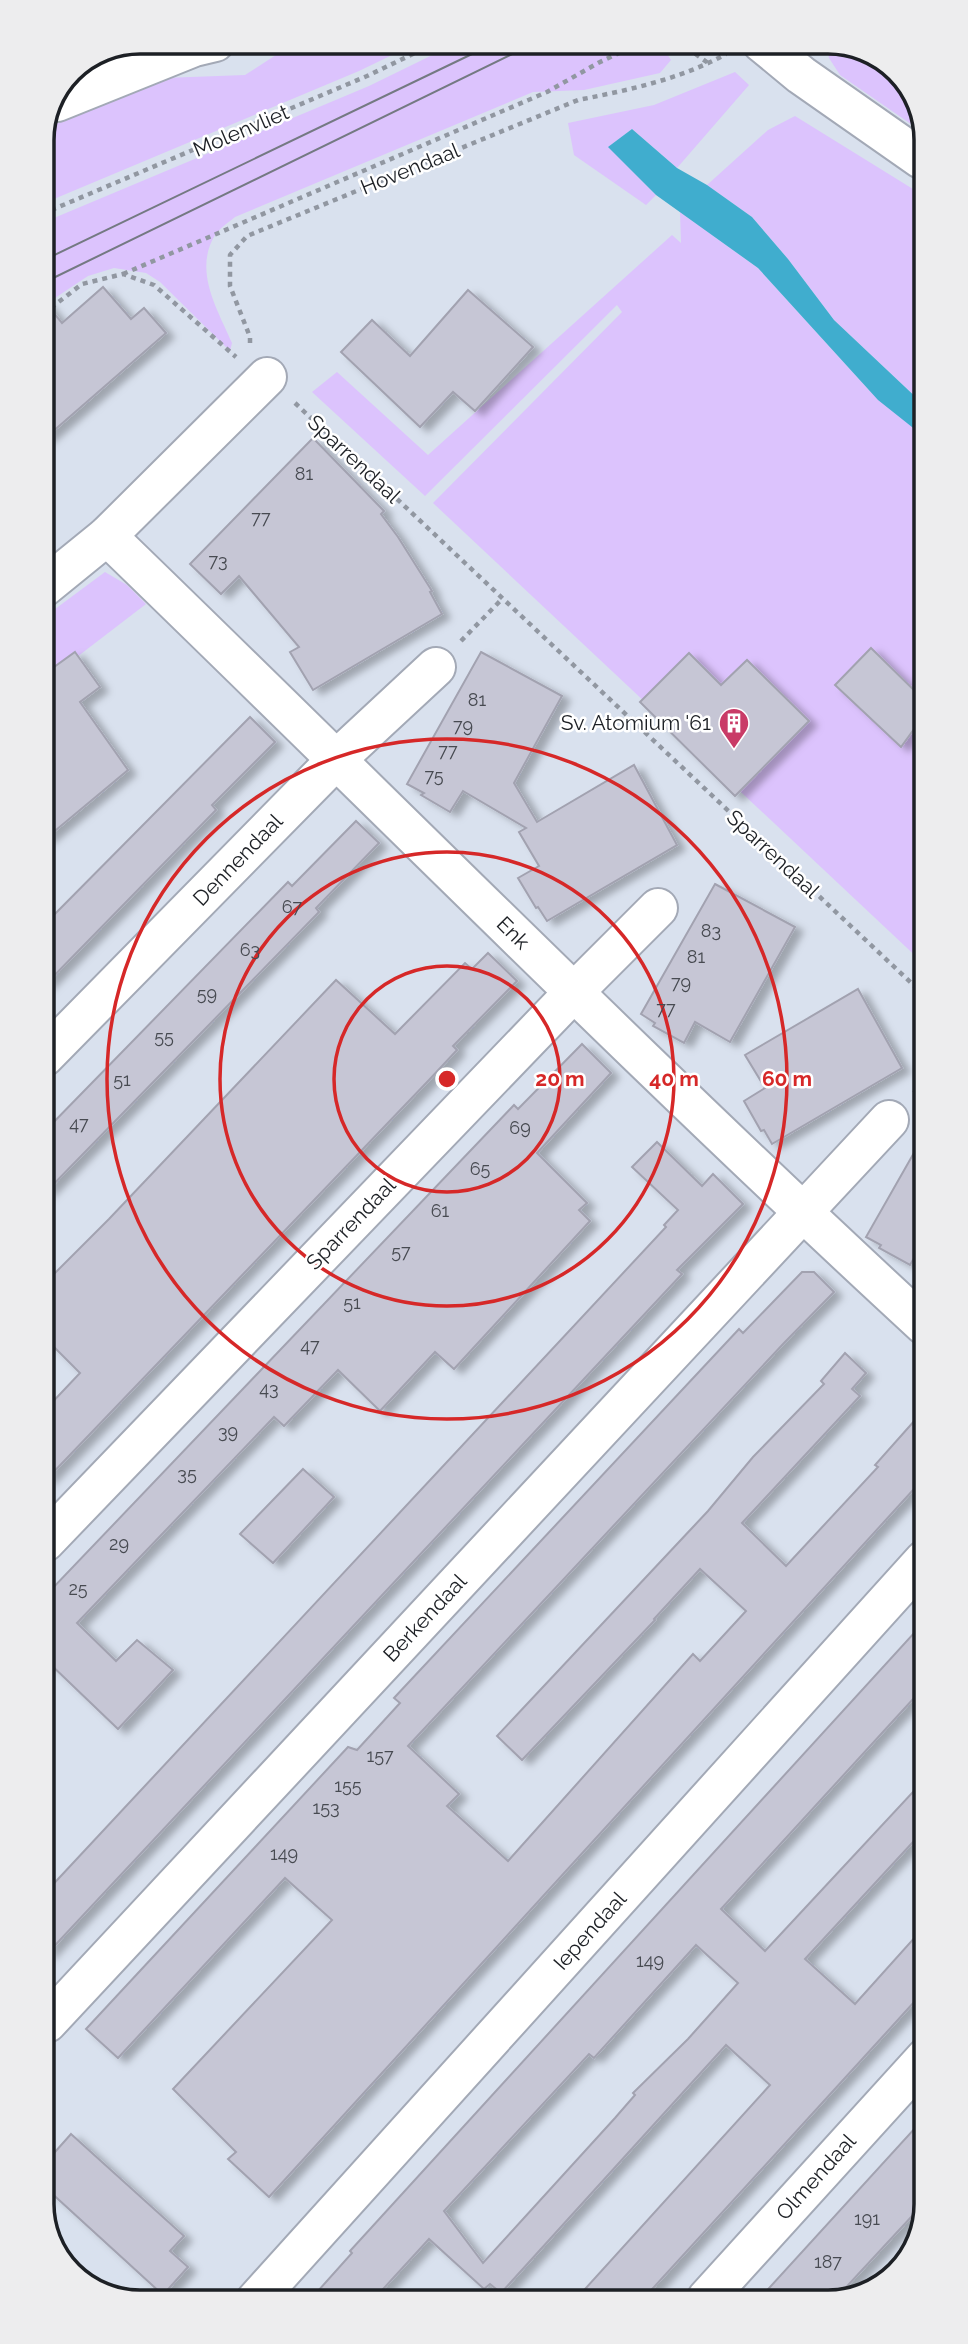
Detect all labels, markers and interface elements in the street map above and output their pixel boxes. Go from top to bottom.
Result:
street label: Molenvliet [189,99,292,162]
street label: Hovendaal [357,137,463,200]
street label: Sparrendaal [303,409,406,508]
house number: 81 [295,463,313,484]
house number: 77 [251,507,271,528]
house number: 73 [208,550,228,571]
house number: 81 [468,689,486,710]
building icon: Sv. Atomium '61 [717,706,751,750]
place label: Sv. Atomium '61 [561,710,711,735]
house number: 79 [453,715,473,736]
house number: 77 [438,740,458,761]
house number: 75 [424,765,444,786]
street label: Sparrendaal [722,804,825,903]
street label: Dennendaal [188,808,288,911]
house number: 67 [282,896,303,917]
street label: Enk [492,911,535,954]
house number: 83 [701,920,721,941]
house number: 63 [240,939,260,960]
house number: 81 [687,946,705,967]
house number: 79 [671,972,691,993]
house number: 59 [197,983,217,1004]
house number: 77 [656,998,676,1019]
house number: 55 [154,1026,174,1047]
text: 20 m [535,1066,585,1091]
text: 40 m [649,1066,699,1091]
text: 60 m [762,1066,812,1091]
centre of rings [435,1067,459,1091]
house number: 51 [113,1069,131,1090]
house number: 47 [69,1113,89,1134]
house number: 69 [509,1117,531,1138]
house number: 65 [470,1158,491,1179]
street label: Sparrendaal [301,1172,401,1275]
house number: 61 [431,1200,450,1221]
house number: 57 [391,1241,411,1262]
house number: 51 [343,1292,361,1313]
house number: 47 [300,1335,320,1356]
house number: 43 [259,1378,279,1399]
house number: 39 [218,1421,238,1442]
house number: 35 [177,1463,197,1484]
house number: 29 [109,1533,129,1554]
street label: Berkendaal [378,1569,472,1667]
house number: 25 [68,1578,88,1599]
house number: 157 [366,1745,394,1766]
house number: 155 [334,1775,362,1796]
house number: 153 [312,1797,340,1818]
house number: 149 [270,1843,298,1864]
street label: Iependaal [548,1886,631,1975]
house number: 149 [636,1950,664,1971]
street label: Olmendaal [771,2128,861,2225]
house number: 191 [854,2208,880,2229]
house number: 187 [814,2251,842,2272]

